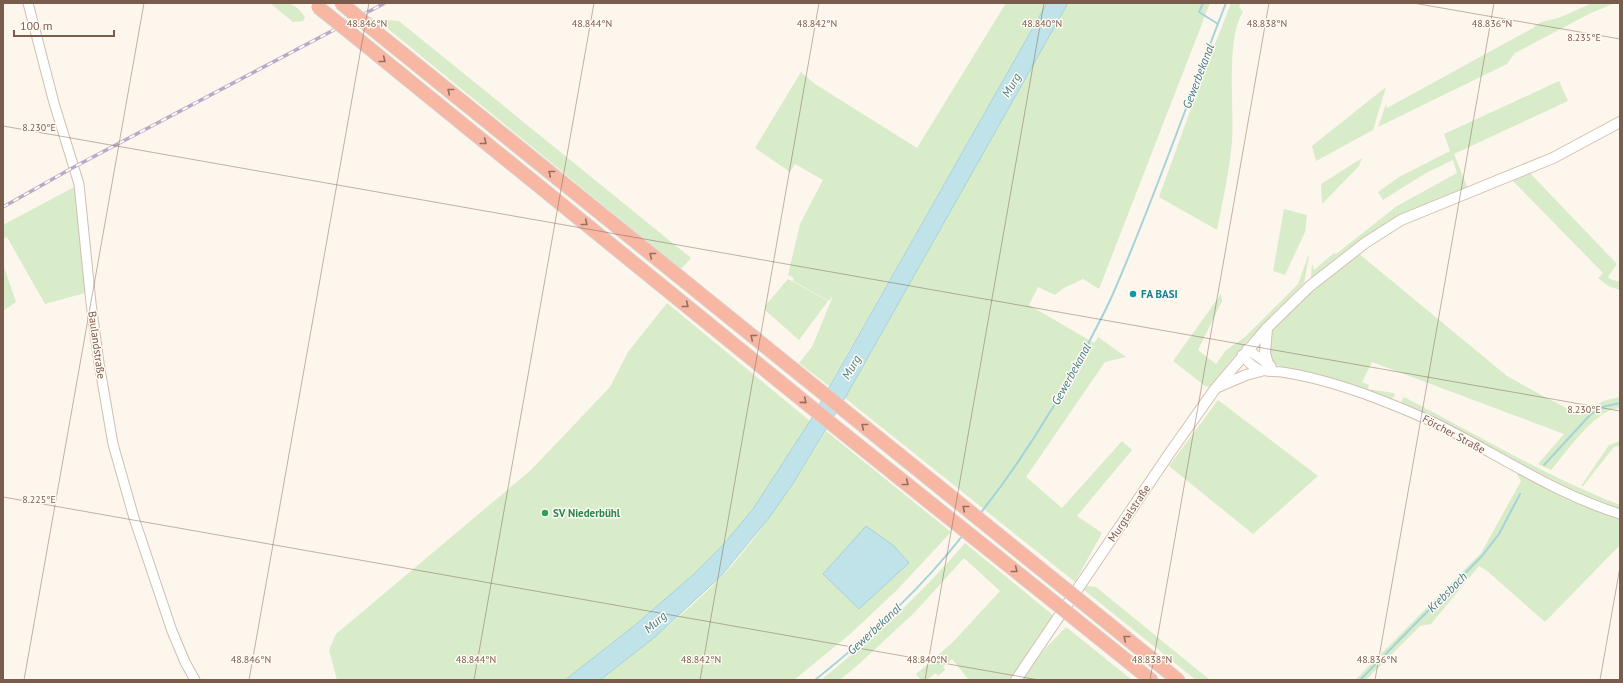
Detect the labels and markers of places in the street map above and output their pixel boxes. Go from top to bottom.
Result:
place label: FA BASI [1141,287,1178,301]
marker: FA BASI [1128,289,1138,299]
place label: SV Niederbühl [553,506,621,520]
marker: SV Niederbühl [540,508,550,518]

